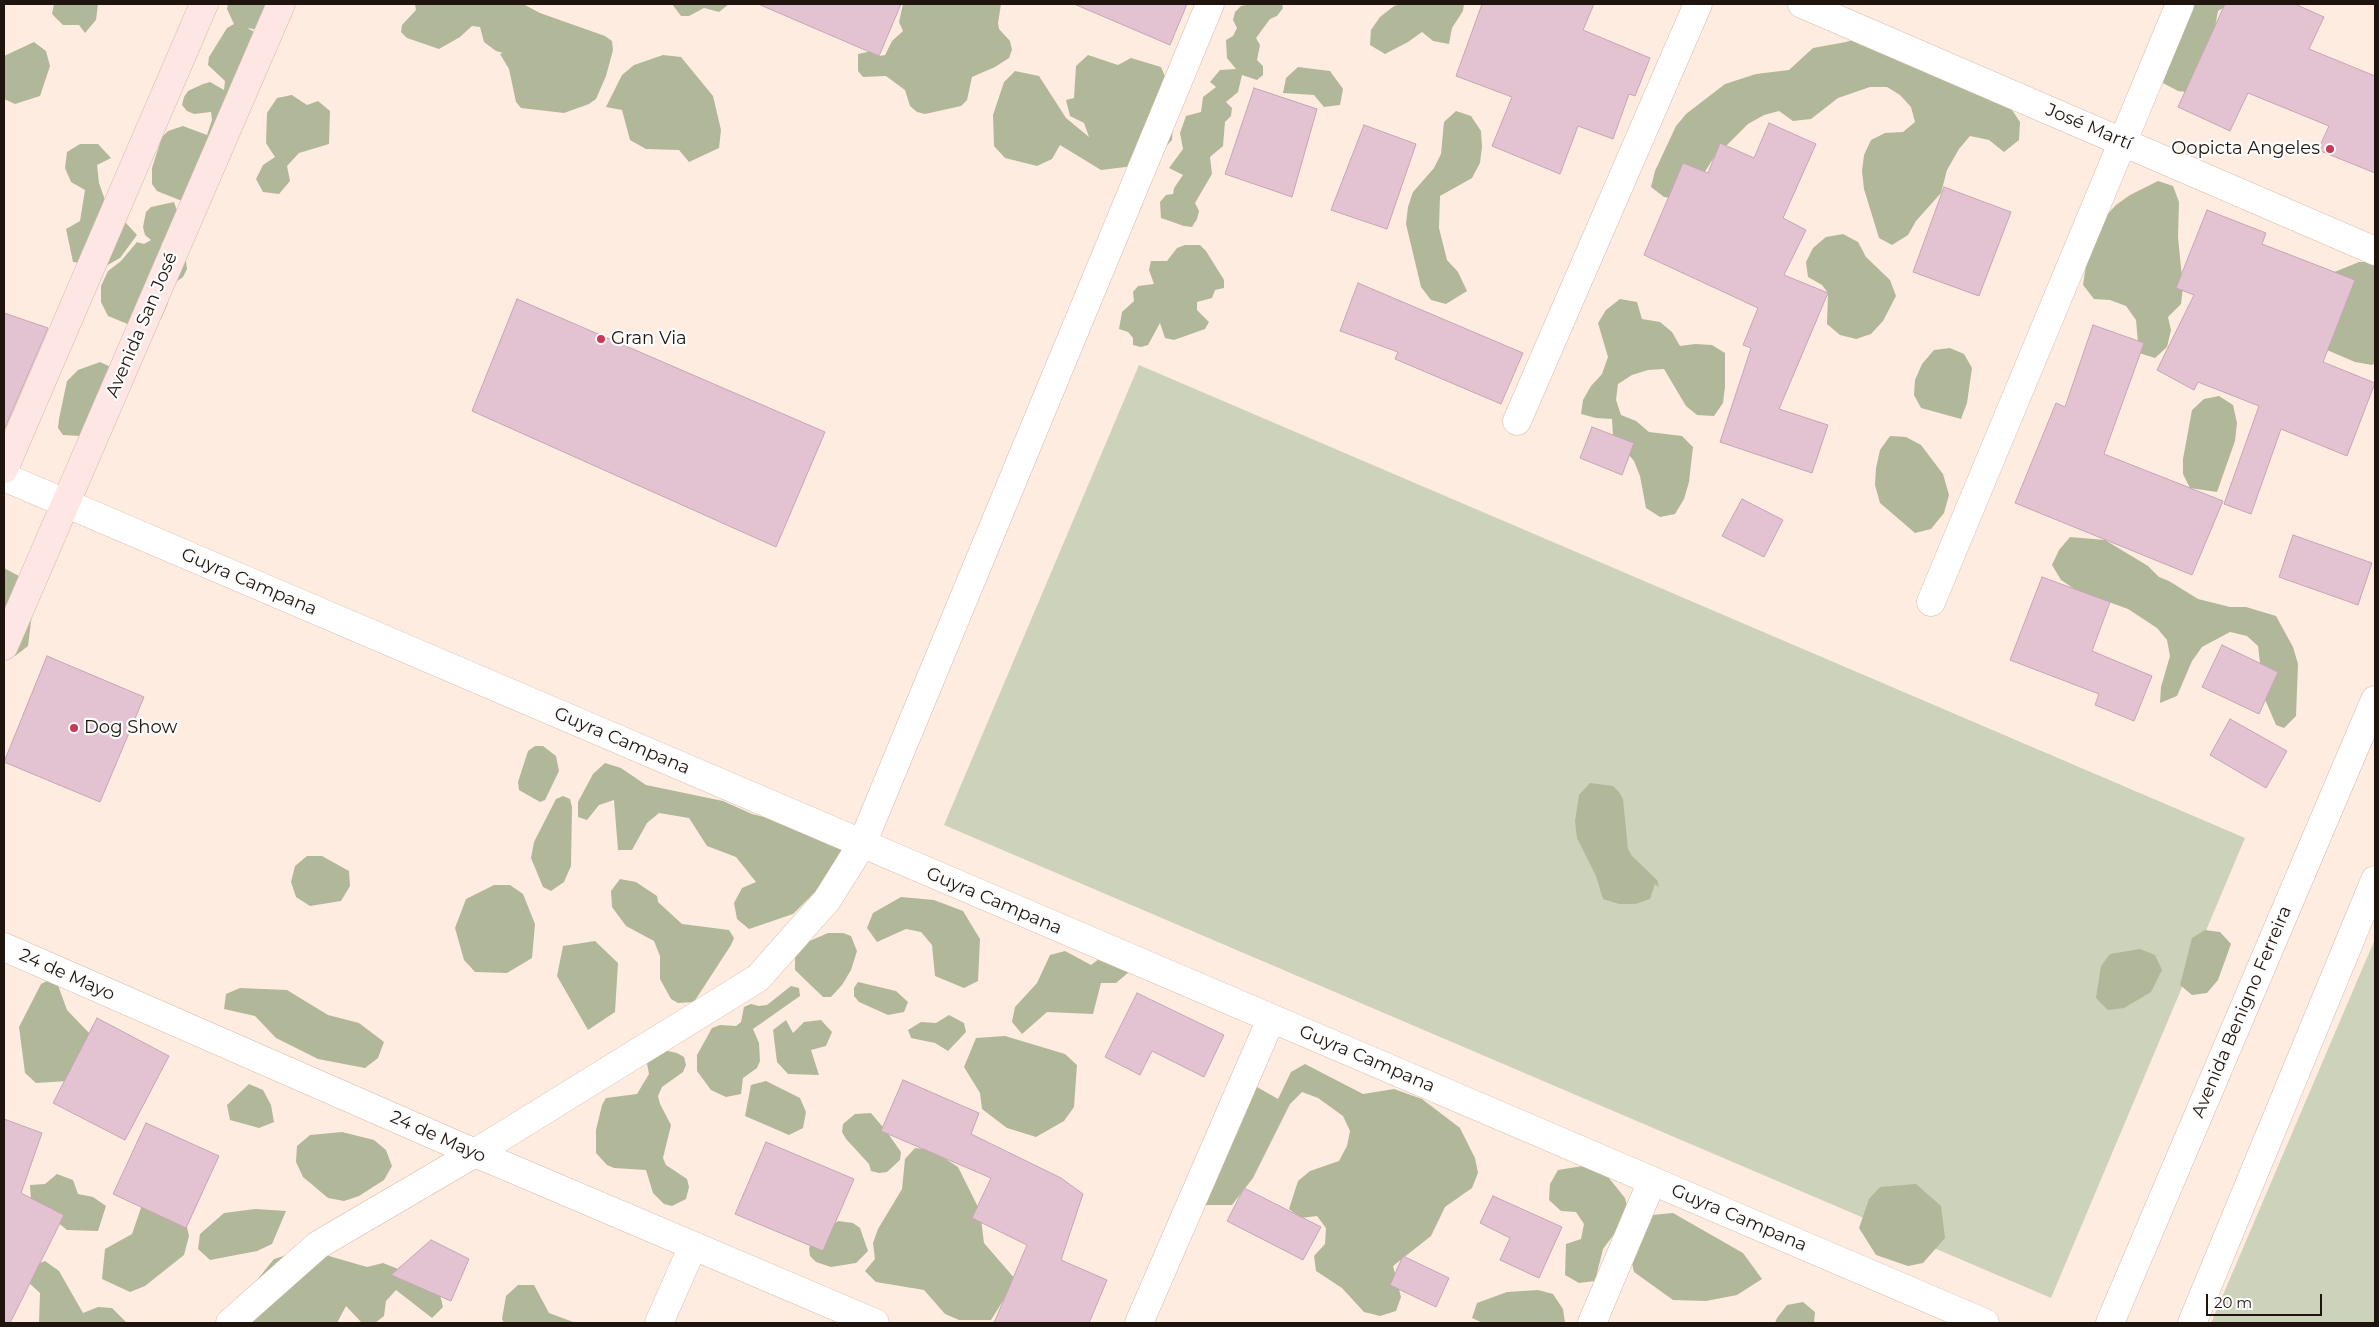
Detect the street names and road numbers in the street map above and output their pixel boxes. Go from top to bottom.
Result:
street label: José Martí [2042,99,2136,155]
street label: Avenida San José [102,249,182,401]
street label: Guyra Campana [178,544,320,620]
street label: Guyra Campana [551,703,693,779]
street label: Guyra Campana [923,863,1065,939]
street label: Avenida Benigno Ferreira [2187,903,2297,1121]
street label: 24 de Mayo [16,944,118,1006]
street label: Guyra Campana [1296,1021,1438,1097]
street label: 24 de Mayo [387,1106,489,1168]
street label: Guyra Campana [1668,1180,1810,1256]

